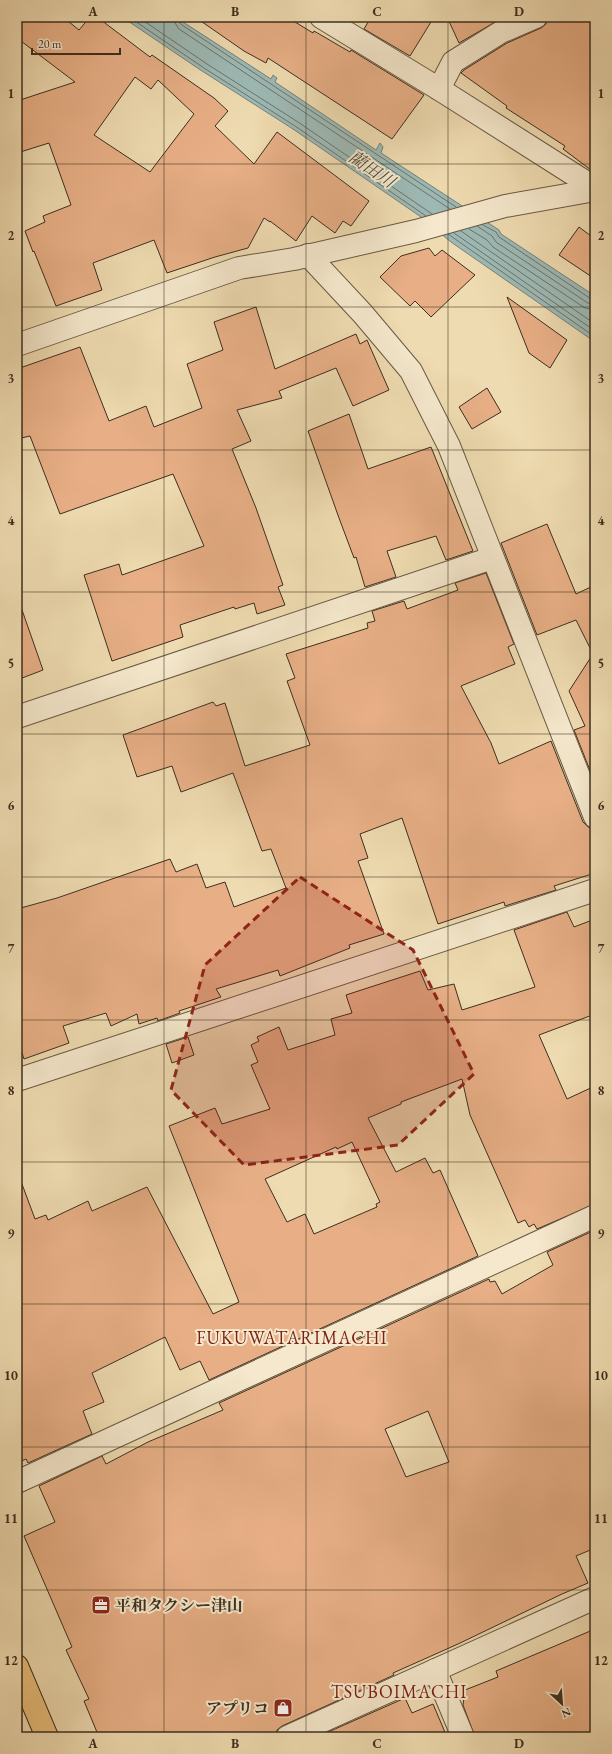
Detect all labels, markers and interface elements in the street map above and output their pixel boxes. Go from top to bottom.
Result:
text: A [87,3,98,20]
text: B [231,3,239,20]
text: C [372,3,382,20]
text: D [514,3,524,20]
scale bar [32,30,120,56]
text: 20 m [38,36,62,52]
text: 1 [8,85,15,102]
text: 1 [598,85,605,102]
water label: 藺田川 [345,146,401,193]
text: 2 [8,227,15,244]
text: 2 [598,227,605,244]
text: 3 [8,370,15,387]
text: 3 [598,370,605,387]
text: 4 [8,512,15,529]
text: 4 [598,512,605,529]
text: 5 [8,655,14,672]
text: 5 [598,655,604,672]
text: 6 [8,797,15,814]
text: 6 [598,797,605,814]
text: 7 [8,940,15,957]
text: 7 [598,940,605,957]
text: 8 [8,1082,15,1099]
text: 8 [598,1082,605,1099]
text: 9 [8,1225,15,1242]
text: 9 [598,1225,605,1242]
district label: FUKUWATARIMACHI [196,1326,388,1349]
text: 10 [4,1367,18,1384]
text: 10 [594,1367,608,1384]
text: 11 [4,1510,18,1527]
text: 11 [594,1510,608,1527]
office icon: 平和タクシー津山 [90,1594,112,1616]
place label: 平和タクシー津山 [115,1595,243,1616]
text: 12 [4,1652,18,1669]
text: 12 [594,1652,608,1669]
district label: TSUBOIMACHI [331,1680,467,1703]
north arrow [542,1684,582,1724]
shop icon: アプリコ [272,1697,294,1719]
place label: アプリコ [206,1698,269,1719]
text: N [559,1705,573,1721]
text: A [87,1735,98,1752]
text: B [231,1735,239,1752]
text: C [372,1735,382,1752]
text: D [514,1735,524,1752]

